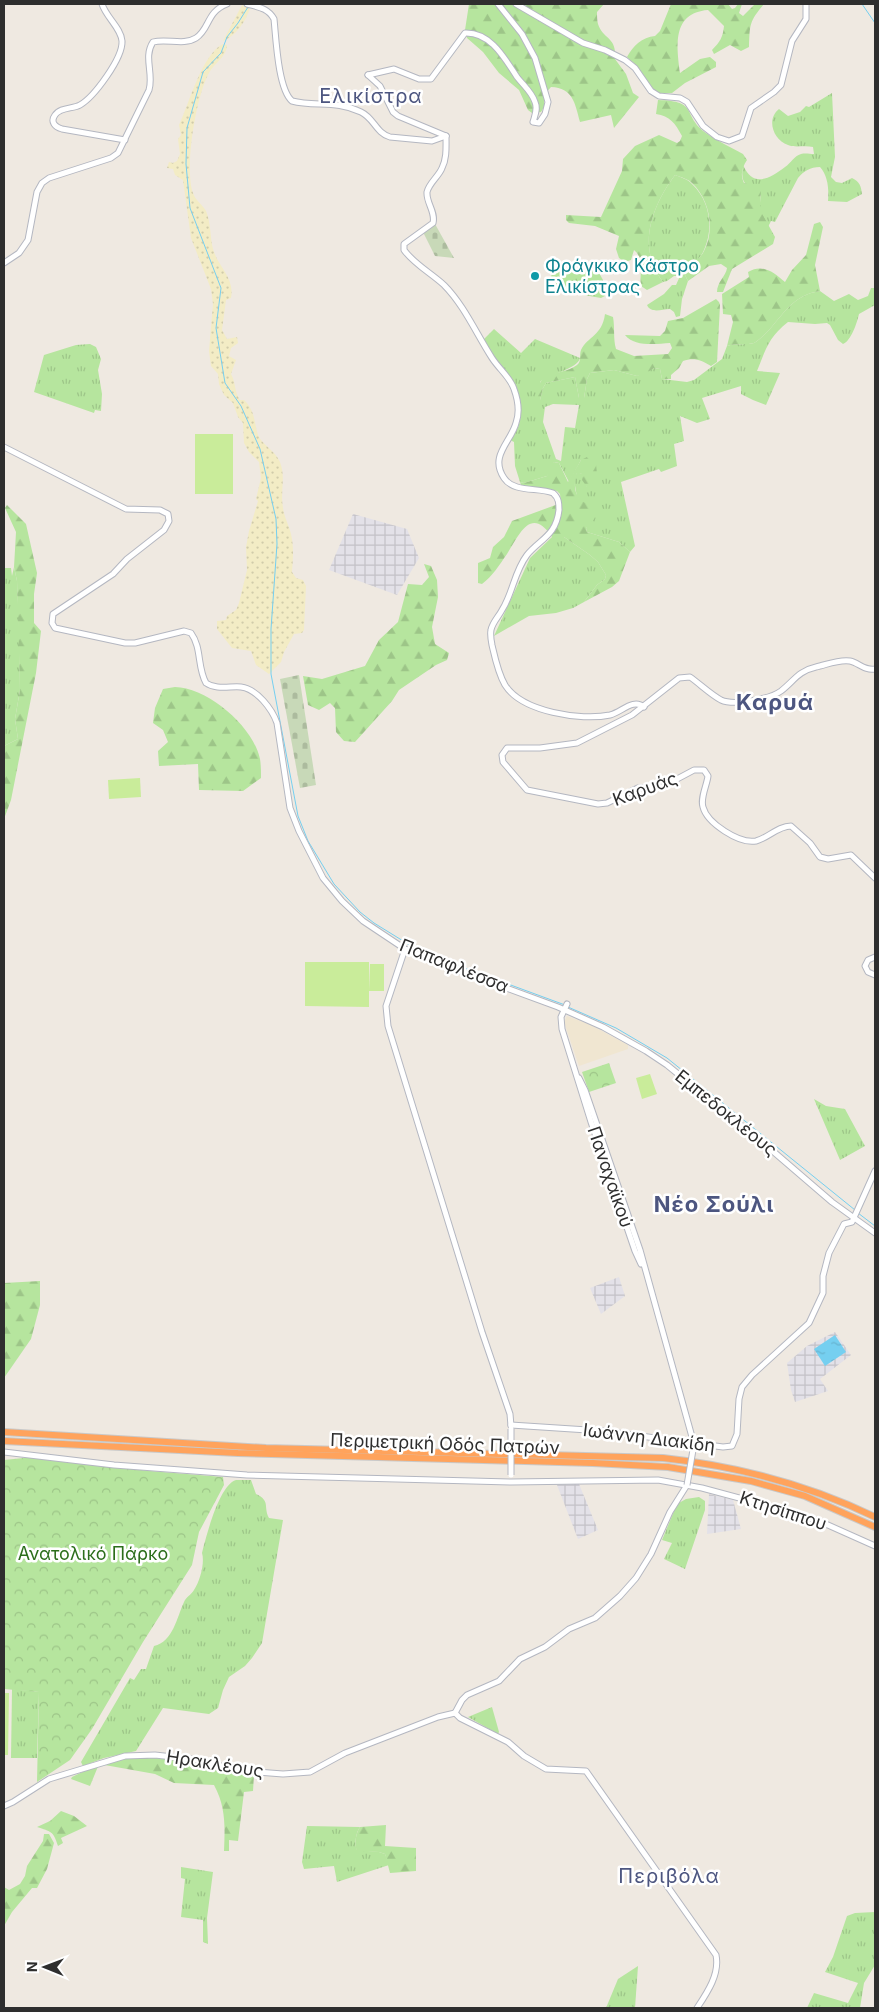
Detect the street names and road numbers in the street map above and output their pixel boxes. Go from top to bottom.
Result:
street label: Καρυάς [610,767,680,810]
street label: Παπαφλέσσα [397,934,512,997]
street label: Εμπεδοκλέους [671,1065,781,1160]
street label: Παναχαϊκού [583,1124,638,1230]
street label: Ιωάννη Διακίδη [582,1419,716,1456]
street label: Περιμετρική Οδός Πατρών [330,1429,560,1458]
street label: Κτησίππου [737,1487,829,1534]
street label: Ηρακλέους [165,1745,265,1782]

